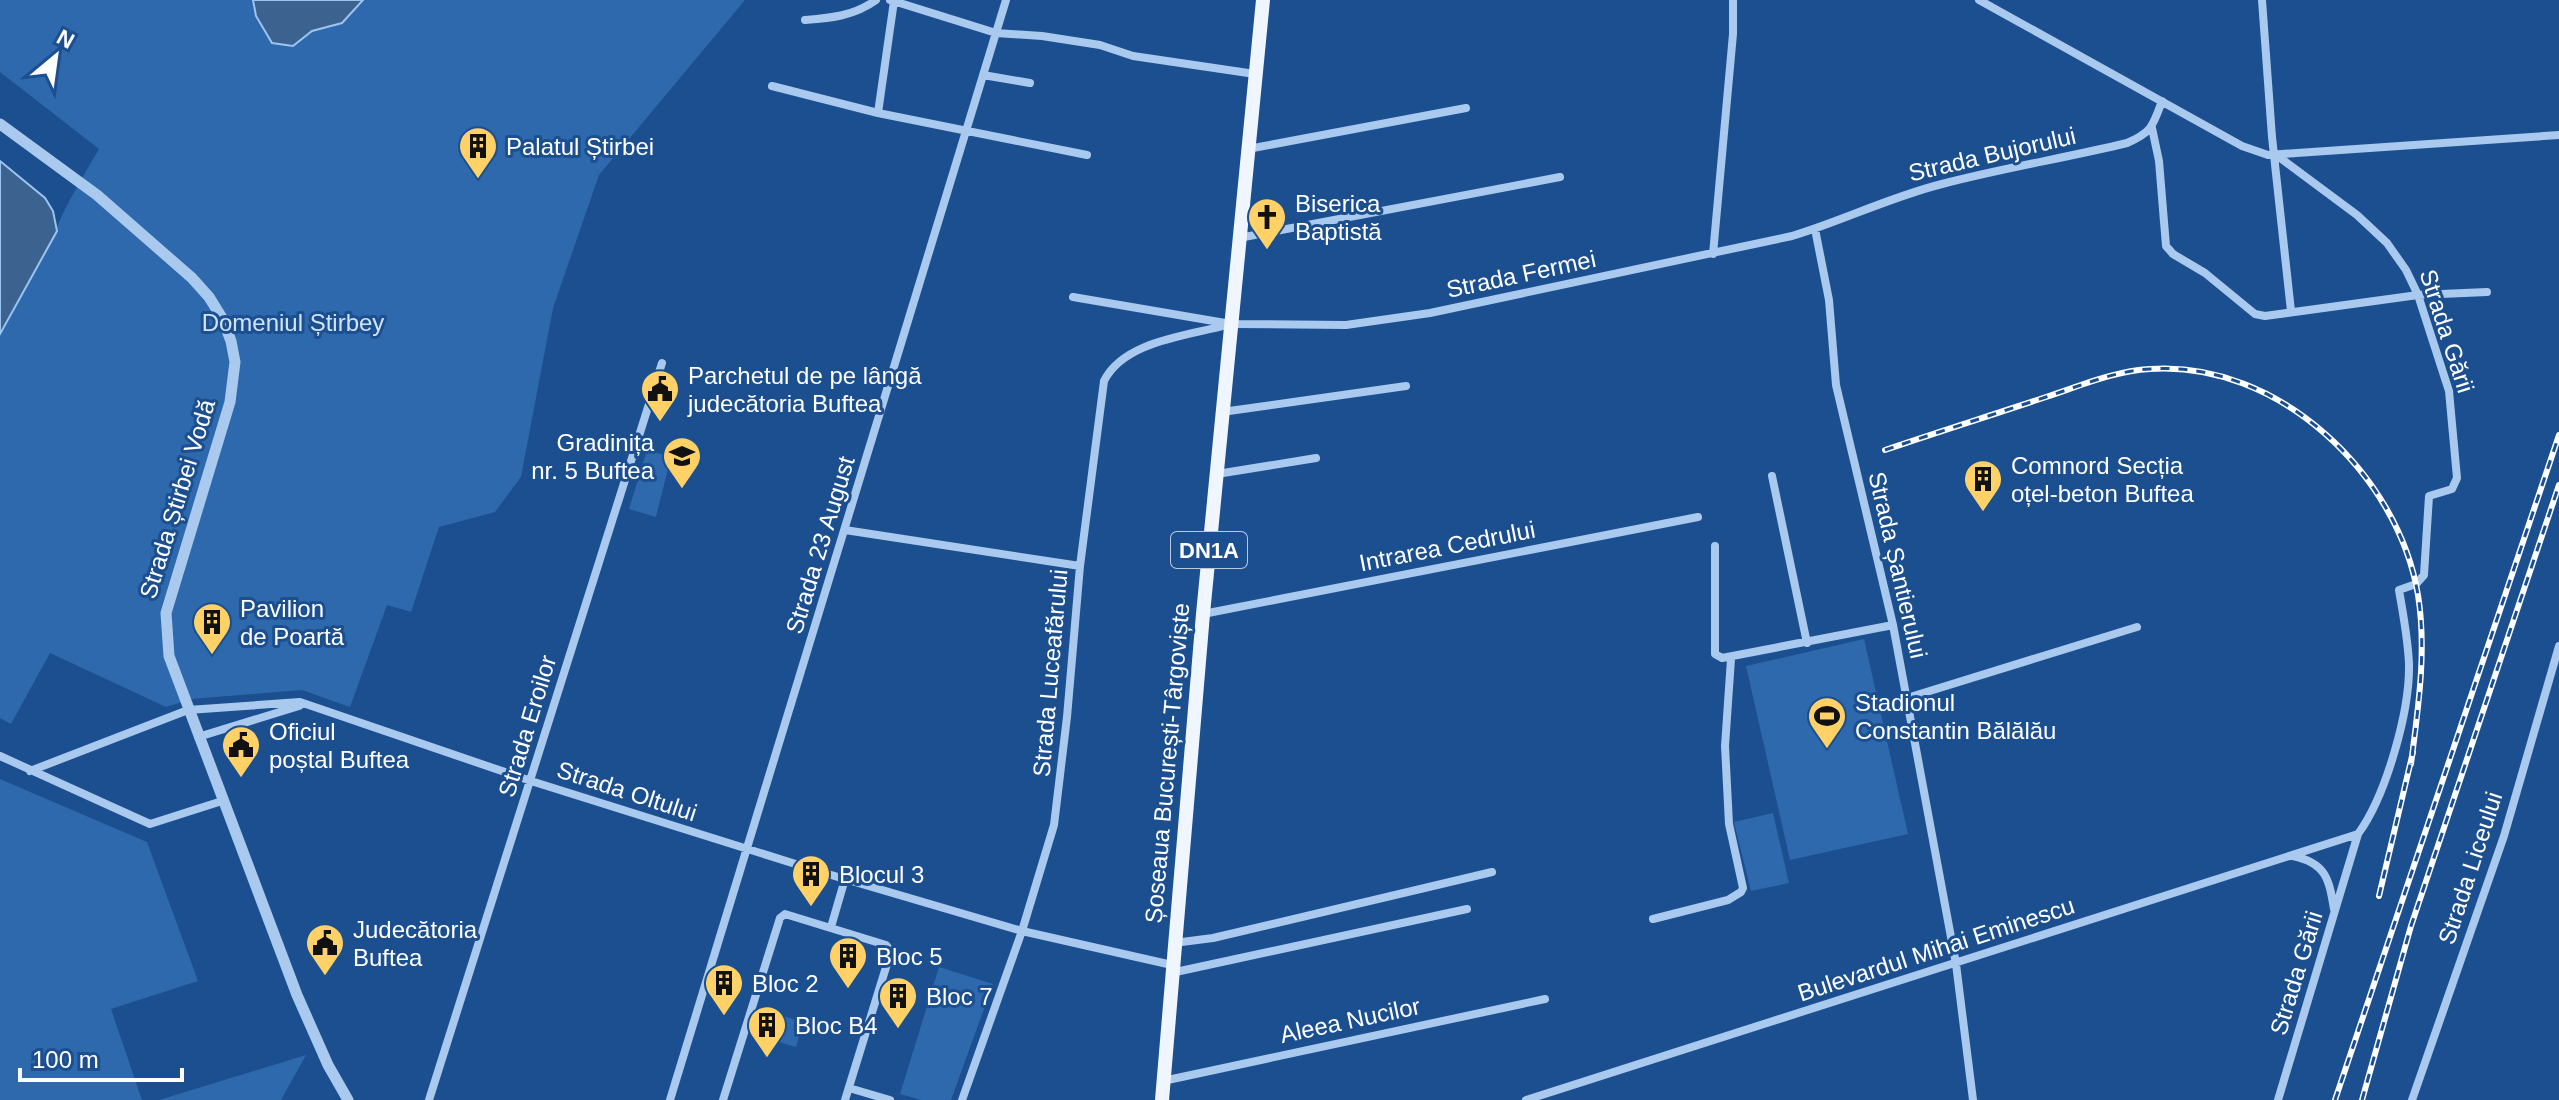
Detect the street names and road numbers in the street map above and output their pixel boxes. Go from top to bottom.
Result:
street label: Strada Bujorului [1906,122,2078,186]
street label: Strada Fermei [1444,245,1598,303]
street label: Strada Gării [2414,266,2480,396]
street label: Strada Știrbei Vodă [134,396,220,602]
street label: Strada 23 August [780,453,860,637]
street label: Strada Șantierului [1863,469,1933,661]
street label: Intrarea Cedrului [1357,516,1537,576]
road number: DN1A [1171,532,1247,568]
street label: Strada Luceafărului [1027,568,1073,778]
street label: Șoseaua București-Târgoviște [1140,602,1194,924]
street label: Strada Eroilor [493,652,561,800]
street label: Strada Oltului [554,756,700,826]
street label: Strada Liceului [2433,788,2507,948]
street label: Bulevardul Mihai Eminescu [1794,891,2078,1007]
street label: Strada Gării [2264,908,2328,1038]
street label: Aleea Nucilor [1277,992,1423,1048]

